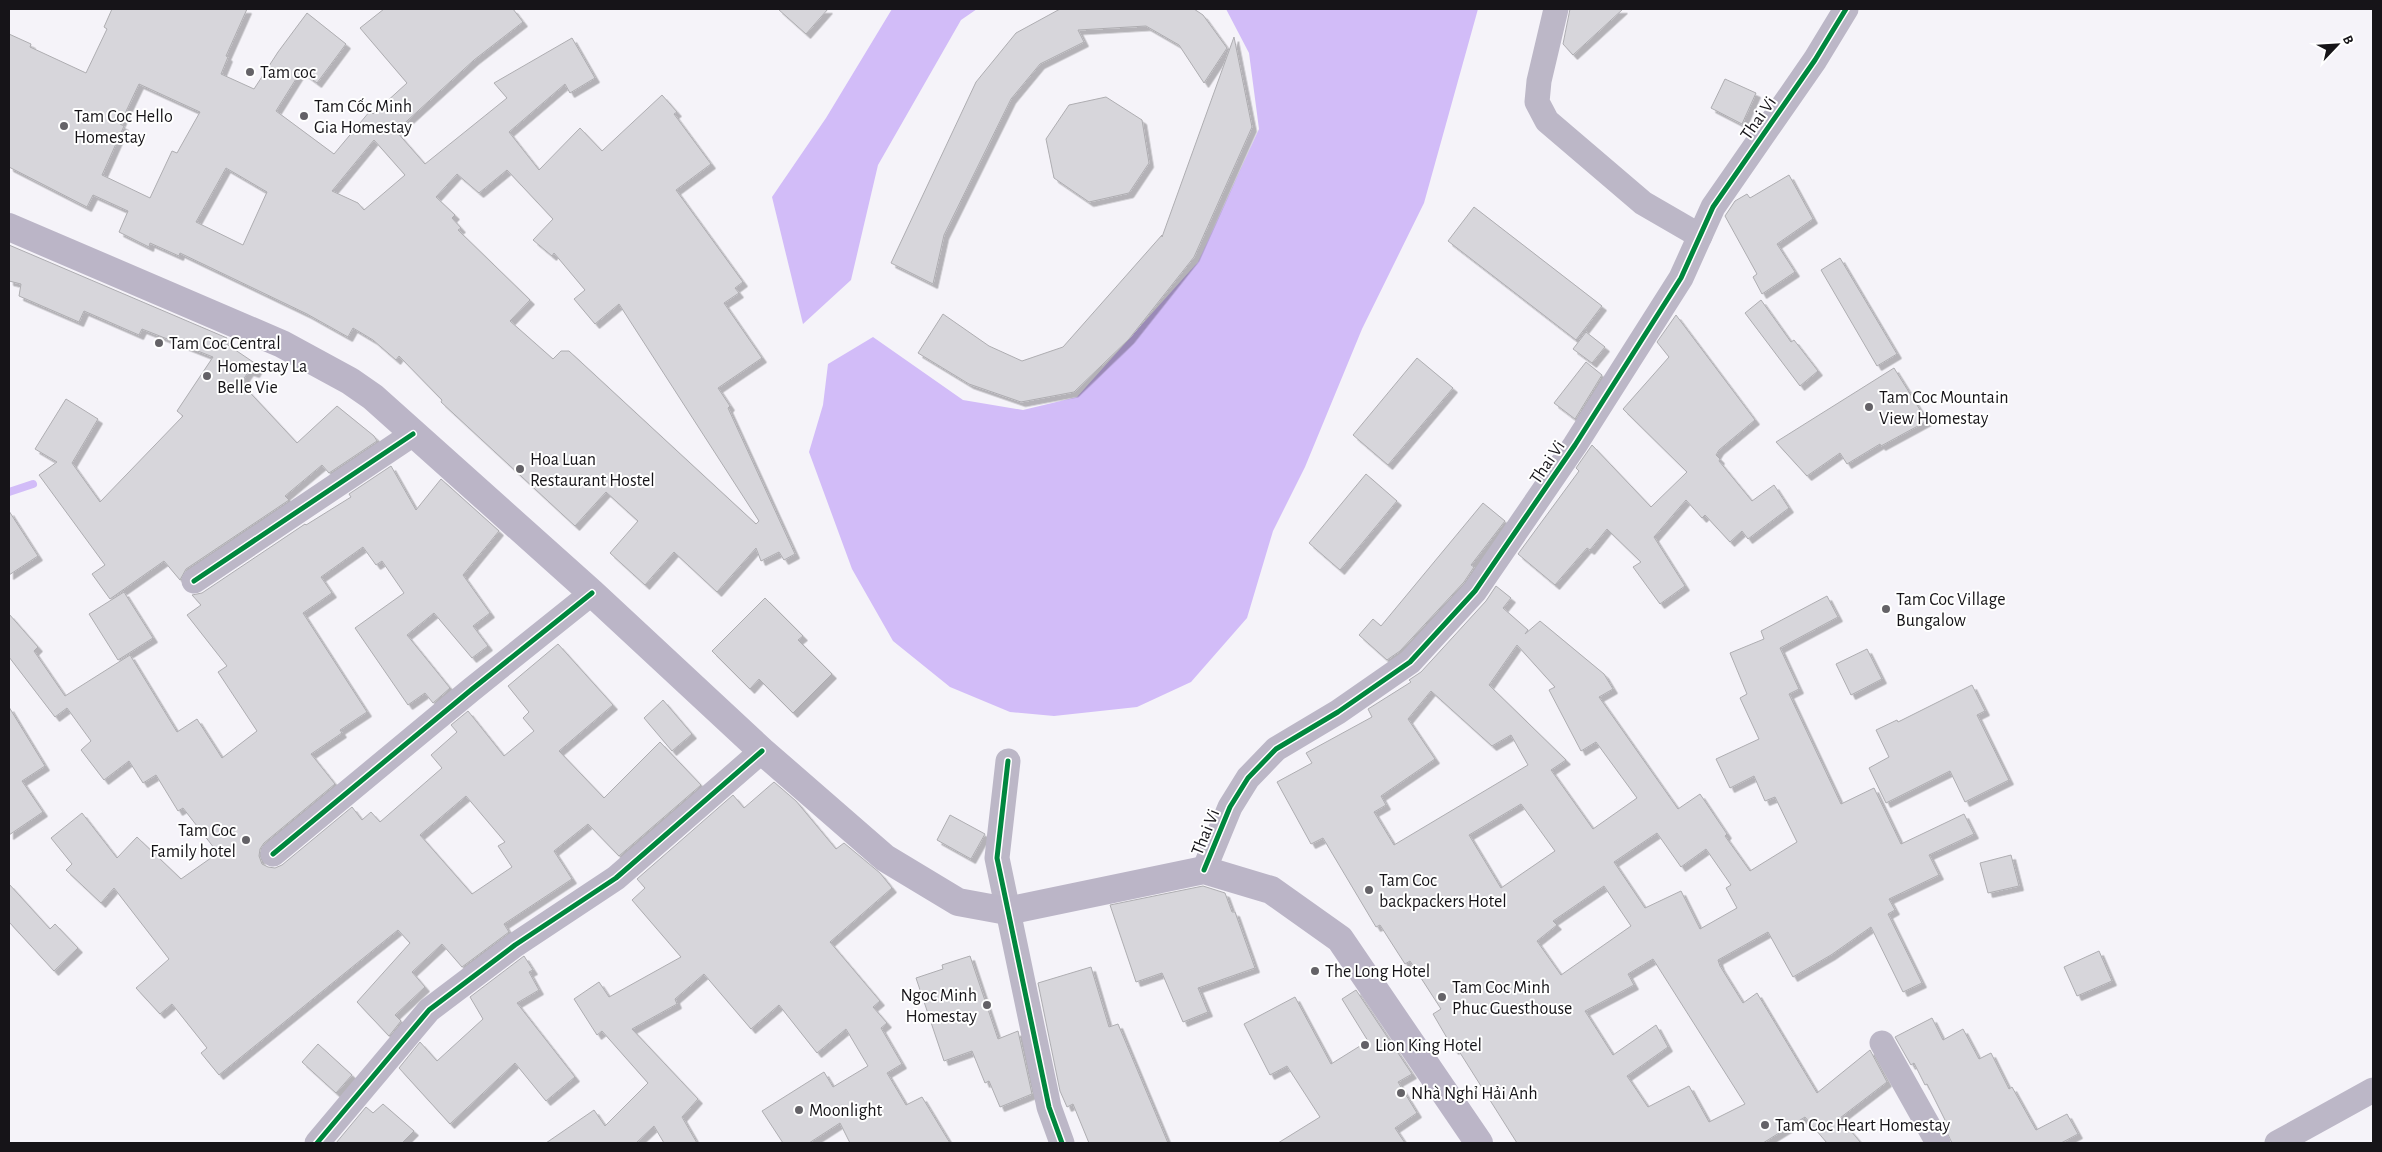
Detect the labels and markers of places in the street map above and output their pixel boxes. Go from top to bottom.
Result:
place label: Tam coc [260,64,316,82]
marker: Tam coc [244,66,256,78]
place label: Tam Cốc Minh Gia Homestay [314,97,412,137]
place label: Tam Coc Hello Homestay [74,108,173,147]
marker: Tam Cốc Minh Gia Homestay [298,110,310,122]
marker: Tam Coc Hello Homestay [58,120,70,132]
place label: Tam Coc Central [169,335,281,353]
marker: Tam Coc Central [153,337,165,349]
place label: Homestay La Belle Vie [217,358,307,397]
marker: Homestay La Belle Vie [201,370,213,382]
place label: Tam Coc Mountain View Homestay [1879,389,2009,428]
marker: Tam Coc Mountain View Homestay [1863,401,1875,413]
place label: Hoa Luan Restaurant Hostel [530,451,655,490]
marker: Hoa Luan Restaurant Hostel [514,463,526,475]
place label: Tam Coc Village Bungalow [1896,591,2006,630]
marker: Tam Coc Village Bungalow [1880,603,1892,615]
place label: Tam Coc Family hotel [150,822,236,861]
marker: Tam Coc Family hotel [240,834,252,846]
place label: Tam Coc backpackers Hotel [1379,872,1507,911]
marker: Tam Coc backpackers Hotel [1363,884,1375,896]
place label: The Long Hotel [1325,963,1430,981]
marker: The Long Hotel [1309,965,1321,977]
place label: Tam Coc Minh Phuc Guesthouse [1452,979,1572,1018]
place label: Ngoc Minh Homestay [900,987,977,1026]
marker: Tam Coc Minh Phuc Guesthouse [1436,991,1448,1003]
marker: Ngoc Minh Homestay [981,999,993,1011]
place label: Lion King Hotel [1375,1037,1482,1055]
marker: Lion King Hotel [1359,1039,1371,1051]
place label: Nhà Nghỉ Hải Anh [1411,1085,1538,1103]
marker: Nhà Nghỉ Hải Anh [1395,1087,1407,1099]
place label: Moonlight [809,1102,883,1120]
marker: Moonlight [793,1104,805,1116]
place label: Tam Coc Heart Homestay [1775,1117,1951,1135]
marker: Tam Coc Heart Homestay [1759,1119,1771,1131]

